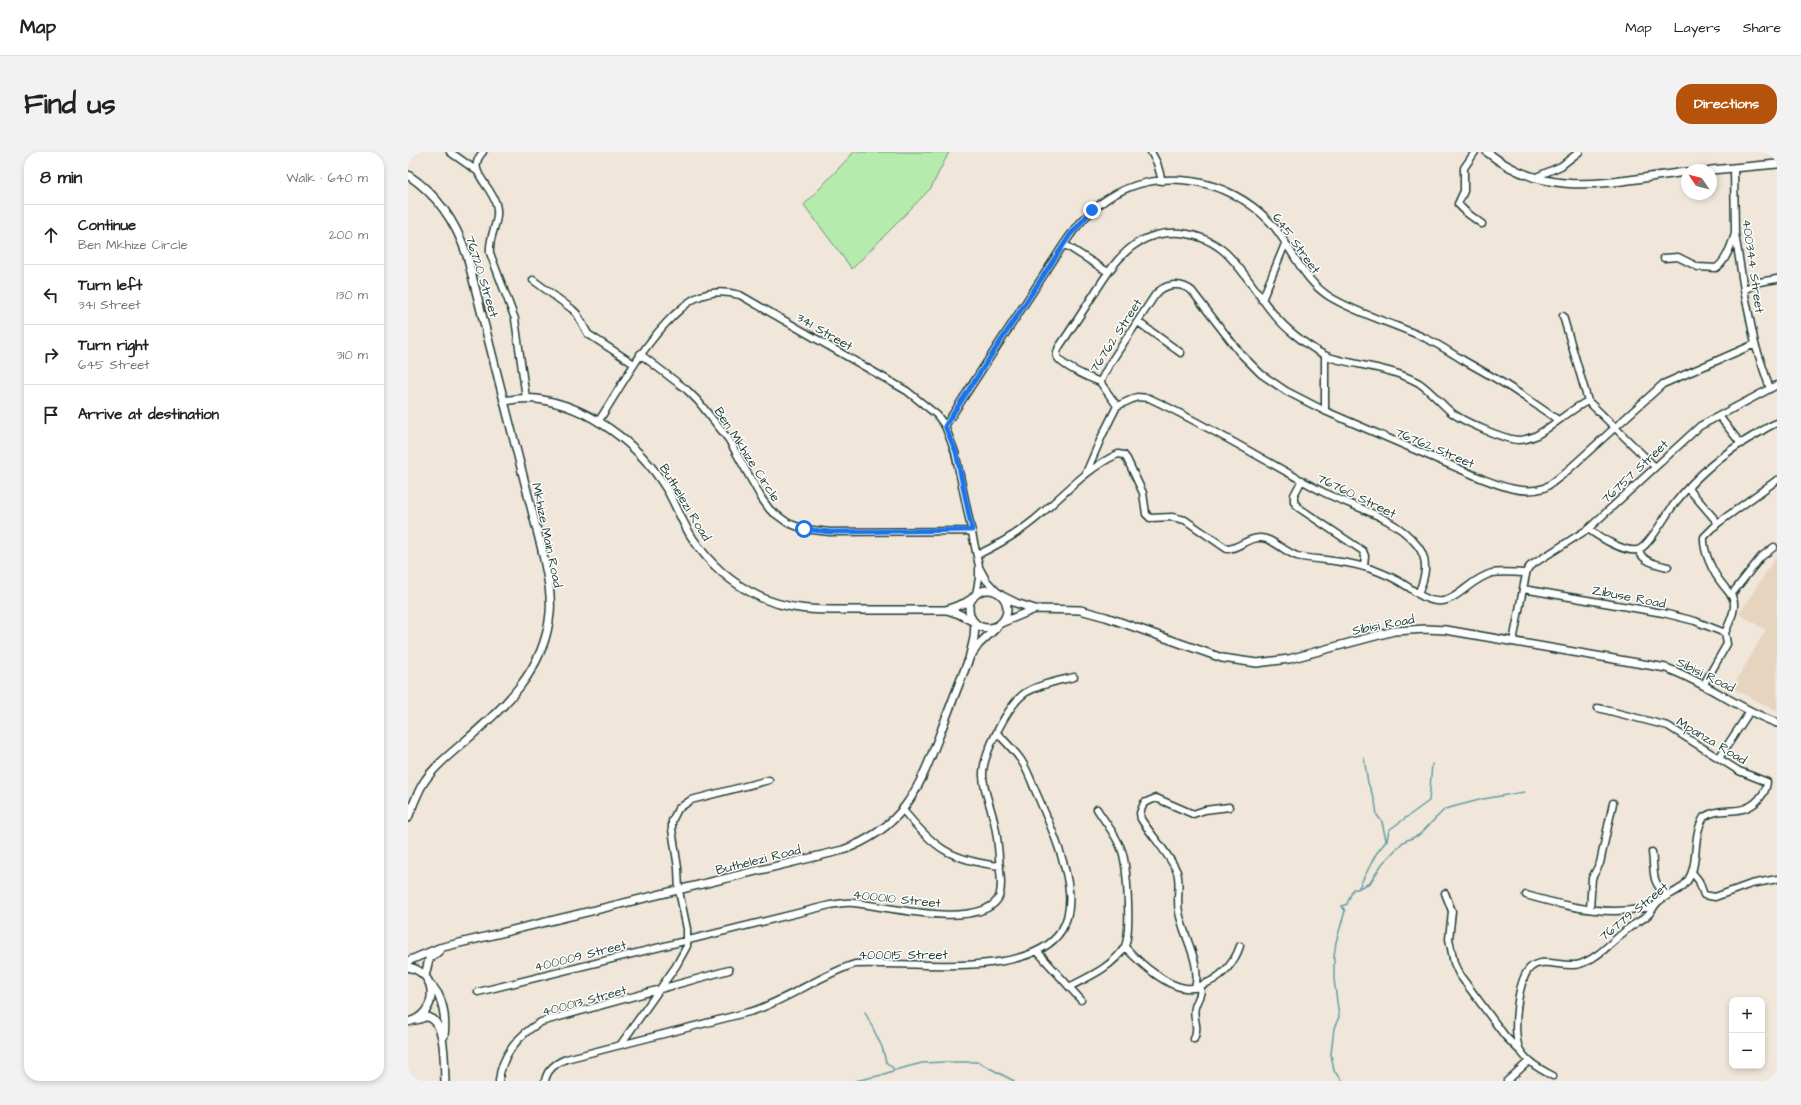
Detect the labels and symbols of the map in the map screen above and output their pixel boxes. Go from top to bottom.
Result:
north arrow [1681,164,1717,200]
route end [1083,201,1101,219]
street label: 645 Street [1268,209,1325,278]
street label: 400344 Street [1737,218,1769,315]
street label: 76720 Street [461,233,503,320]
street label: 76762 Street [1085,294,1147,376]
street label: 341 Street [793,308,857,356]
street label: Ben Mkhize Circle [710,404,785,505]
street label: 76762 Street [1392,423,1478,473]
street label: 76757 Street [1597,435,1673,508]
street label: Buthelezi Road [655,461,715,545]
street label: 76760 Street [1314,469,1400,523]
street label: Mkhize Main Road [527,481,567,590]
route start [795,520,813,538]
street label: Zibuse Road [1590,581,1668,613]
street label: Sibisi Road [1350,610,1416,640]
street label: Sibisi Road [1673,653,1738,697]
street label: Mpanza Road [1673,713,1750,769]
street label: Buthelezi Road [714,841,803,879]
street label: 76779 Street [1595,878,1673,945]
street label: 400010 Street [852,885,943,913]
street label: 400009 Street [532,936,629,976]
street label: 400015 Street [858,946,949,964]
street label: 400013 Street [540,981,629,1021]

